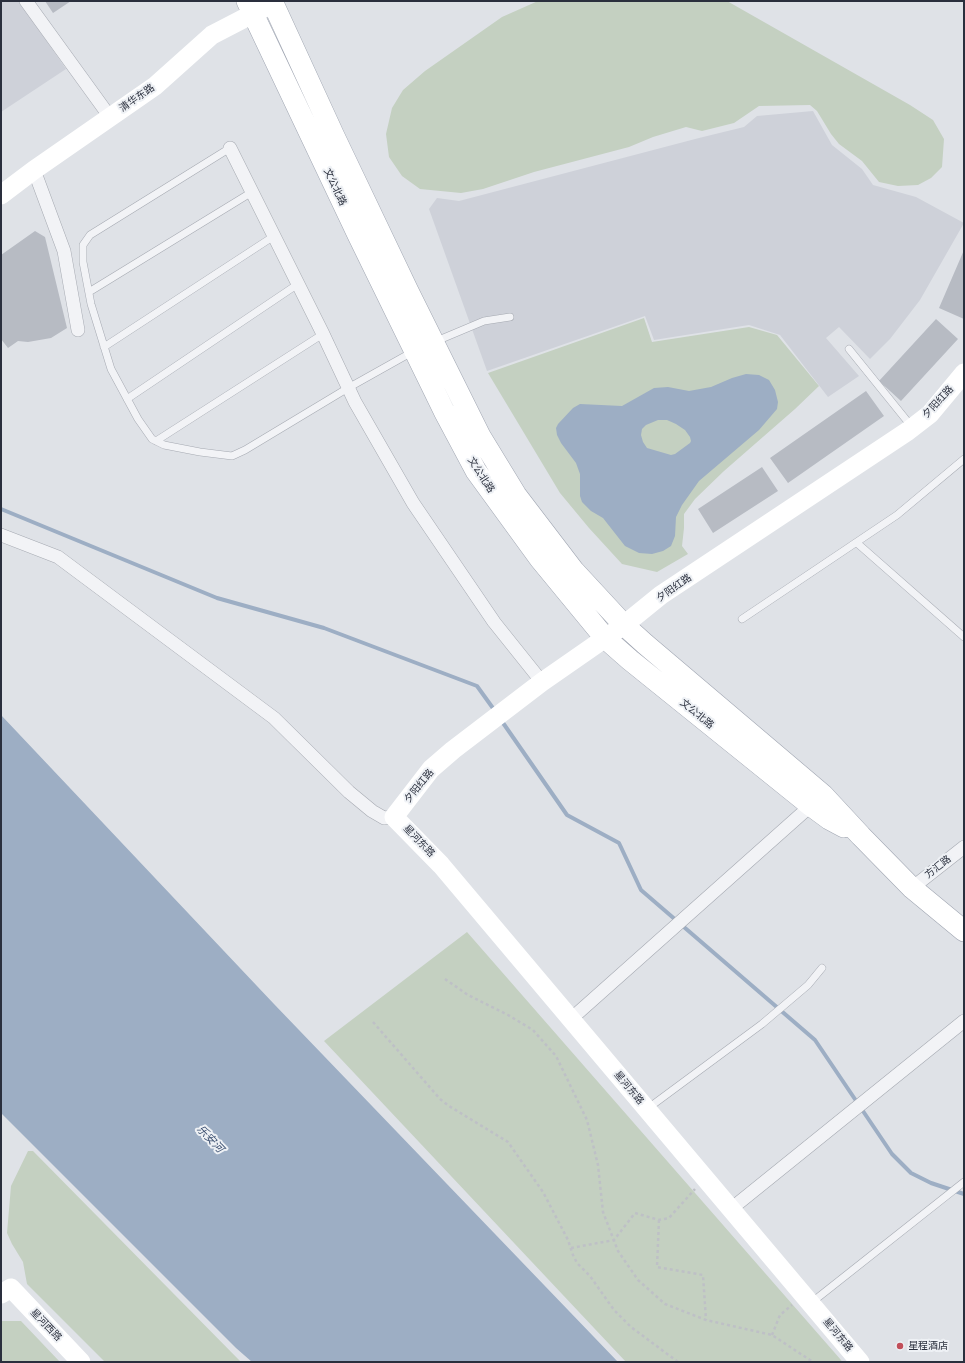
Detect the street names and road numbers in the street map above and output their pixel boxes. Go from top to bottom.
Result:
street label: 清华东路 [117,82,157,114]
street label: 文公北路 [321,166,349,208]
street label: 夕阳红路 [920,383,956,421]
street label: 文公北路 [465,455,497,495]
street label: 夕阳红路 [654,572,694,604]
street label: 文公北路 [678,697,716,731]
street label: 夕阳红路 [402,767,436,805]
street label: 星河东路 [401,822,437,860]
street label: 方汇路 [922,853,954,881]
street label: 星河东路 [612,1069,646,1107]
street label: 星河西路 [28,1306,64,1344]
street label: 星河东路 [821,1316,855,1354]

